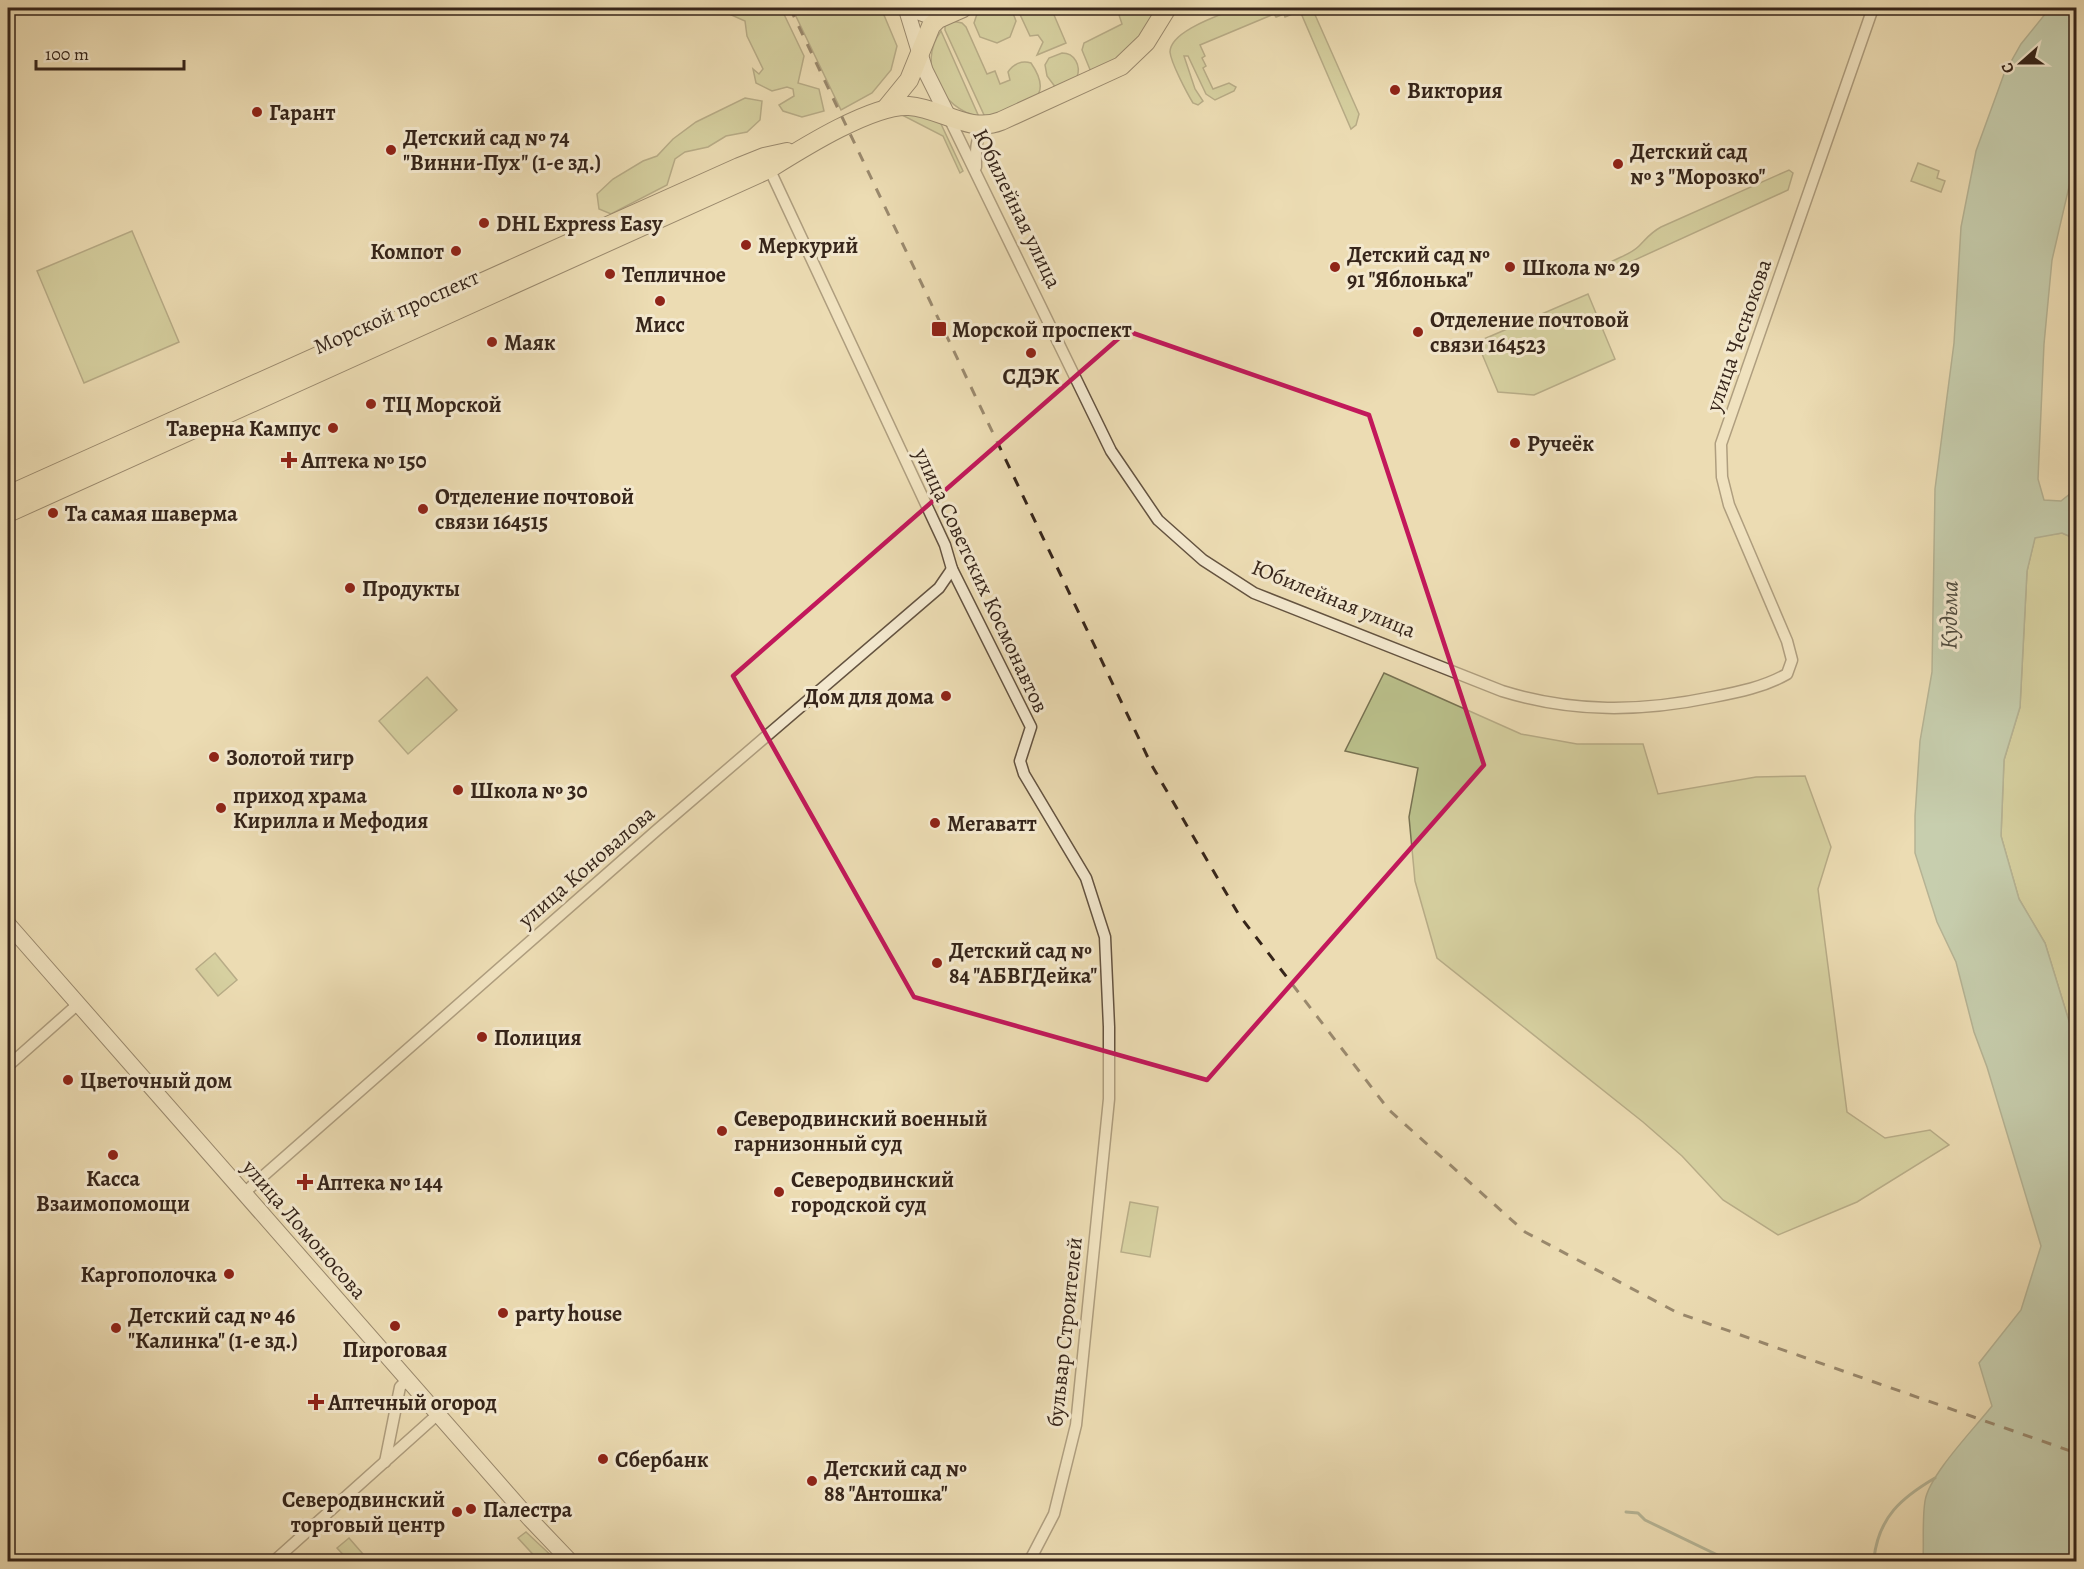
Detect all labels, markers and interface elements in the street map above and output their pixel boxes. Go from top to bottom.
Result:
scale bar [36,33,184,71]
north arrow [1991,33,2051,93]
text: 100 m [45,42,89,66]
text: С [1996,59,2020,77]
place label: Виктория [1407,76,1503,106]
marker: Виктория [1388,83,1402,97]
place label: Гарант [269,98,335,128]
marker: Гарант [250,105,264,119]
place label: Детский сад № 74 "Винни-Пух" (1-е зд.) [403,123,601,178]
street label: Юбилейная улица [965,123,1069,294]
place label: Детский сад № 3 "Морозко" [1630,137,1766,192]
marker: Детский сад № 74 "Винни-Пух" (1-е зд.) [384,143,398,157]
marker: Детский сад № 3 "Морозко" [1611,157,1625,171]
place label: DHL Express Easy [496,209,663,239]
marker: DHL Express Easy [477,216,491,230]
place label: Меркурий [758,231,858,261]
place label: Компот [370,237,444,267]
marker: Меркурий [739,238,753,252]
place label: Детский сад № 91 "Яблонька" [1347,240,1490,295]
marker: Компот [449,244,463,258]
place label: Школа № 29 [1522,253,1640,283]
street label: улица Чеснокова [1698,254,1779,417]
place label: Тепличное [622,260,726,290]
marker: Детский сад № 91 "Яблонька" [1328,260,1342,274]
marker: Школа № 29 [1503,260,1517,274]
street label: Морской проспект [309,262,484,362]
marker: Тепличное [603,267,617,281]
marker: Мисс [653,294,667,308]
place label: Отделение почтовой связи 164523 [1430,305,1629,360]
place label: Мисс [635,310,685,340]
place label: Морской проспект [952,315,1132,345]
marker: Морской проспект [930,320,948,338]
marker: Отделение почтовой связи 164523 [1411,325,1425,339]
place label: Маяк [504,328,556,358]
marker: Маяк [485,335,499,349]
marker: СДЭК [1024,346,1038,360]
place label: СДЭК [1003,362,1060,392]
place label: ТЦ Морской [383,390,502,420]
marker: ТЦ Морской [364,397,378,411]
place label: Таверна Кампус [167,414,321,444]
marker: Таверна Кампус [326,421,340,435]
place label: Ручеёк [1527,429,1594,459]
marker: Ручеёк [1508,436,1522,450]
street label: улица Советских Космонавтов [906,442,1056,718]
place label: Аптека № 150 [300,446,427,476]
marker: Аптека № 150 [282,453,296,467]
place label: Отделение почтовой связи 164515 [435,482,634,537]
place label: Та самая шаверма [65,499,238,529]
marker: Отделение почтовой связи 164515 [416,502,430,516]
marker: Та самая шаверма [46,506,60,520]
street label: Юбилейная улица [1247,552,1421,646]
place label: Продукты [362,574,460,604]
water label: Кудьма [1932,580,1966,650]
marker: Продукты [343,581,357,595]
place label: Дом для дома [804,682,935,712]
marker: Дом для дома [939,689,953,703]
place label: Золотой тигр [226,743,354,773]
marker: Золотой тигр [207,750,221,764]
place label: Школа № 30 [470,776,588,806]
place label: приход храма Кирилла и Мефодия [233,781,428,836]
marker: Школа № 30 [451,783,465,797]
street label: улица Коновалова [511,798,662,935]
marker: приход храма Кирилла и Мефодия [214,801,228,815]
place label: Мегаватт [947,809,1037,839]
marker: Мегаватт [928,816,942,830]
place label: Детский сад № 84 "АБВГДейка" [949,936,1097,991]
marker: Детский сад № 84 "АБВГДейка" [930,956,944,970]
place label: Полиция [494,1023,582,1053]
marker: Полиция [475,1030,489,1044]
place label: Цветочный дом [80,1066,232,1096]
marker: Цветочный дом [61,1073,75,1087]
place label: Северодвинский военный гарнизонный суд [734,1104,988,1159]
marker: Северодвинский военный гарнизонный суд [715,1124,729,1138]
marker: Касса Взаимопомощи [106,1148,120,1162]
street label: улица Ломоносова [234,1153,374,1307]
place label: Касса Взаимопомощи [36,1164,190,1219]
place label: Северодвинский городской суд [791,1165,954,1220]
place label: Аптека № 144 [316,1168,443,1198]
marker: Аптека № 144 [298,1175,312,1189]
marker: Северодвинский городской суд [772,1185,786,1199]
street label: бульвар Строителей [1040,1236,1090,1429]
place label: Каргополочка [80,1260,218,1290]
marker: Каргополочка [222,1267,236,1281]
place label: party house [515,1299,622,1329]
place label: Детский сад № 46 "Калинка" (1-е зд.) [128,1301,298,1356]
marker: party house [496,1306,510,1320]
marker: Пироговая [388,1319,402,1333]
marker: Детский сад № 46 "Калинка" (1-е зд.) [109,1321,123,1335]
place label: Пироговая [343,1335,447,1365]
place label: Аптечный огород [327,1388,497,1418]
marker: Аптечный огород [309,1395,323,1409]
place label: Сбербанк [615,1445,709,1475]
marker: Сбербанк [596,1452,610,1466]
place label: Детский сад № 88 "Антошка" [824,1454,967,1509]
marker: Детский сад № 88 "Антошка" [805,1474,819,1488]
place label: Северодвинский торговый центр [282,1485,445,1540]
place label: Палестра [483,1495,573,1525]
marker: Палестра [464,1502,478,1516]
marker: Северодвинский торговый центр [450,1505,464,1519]

